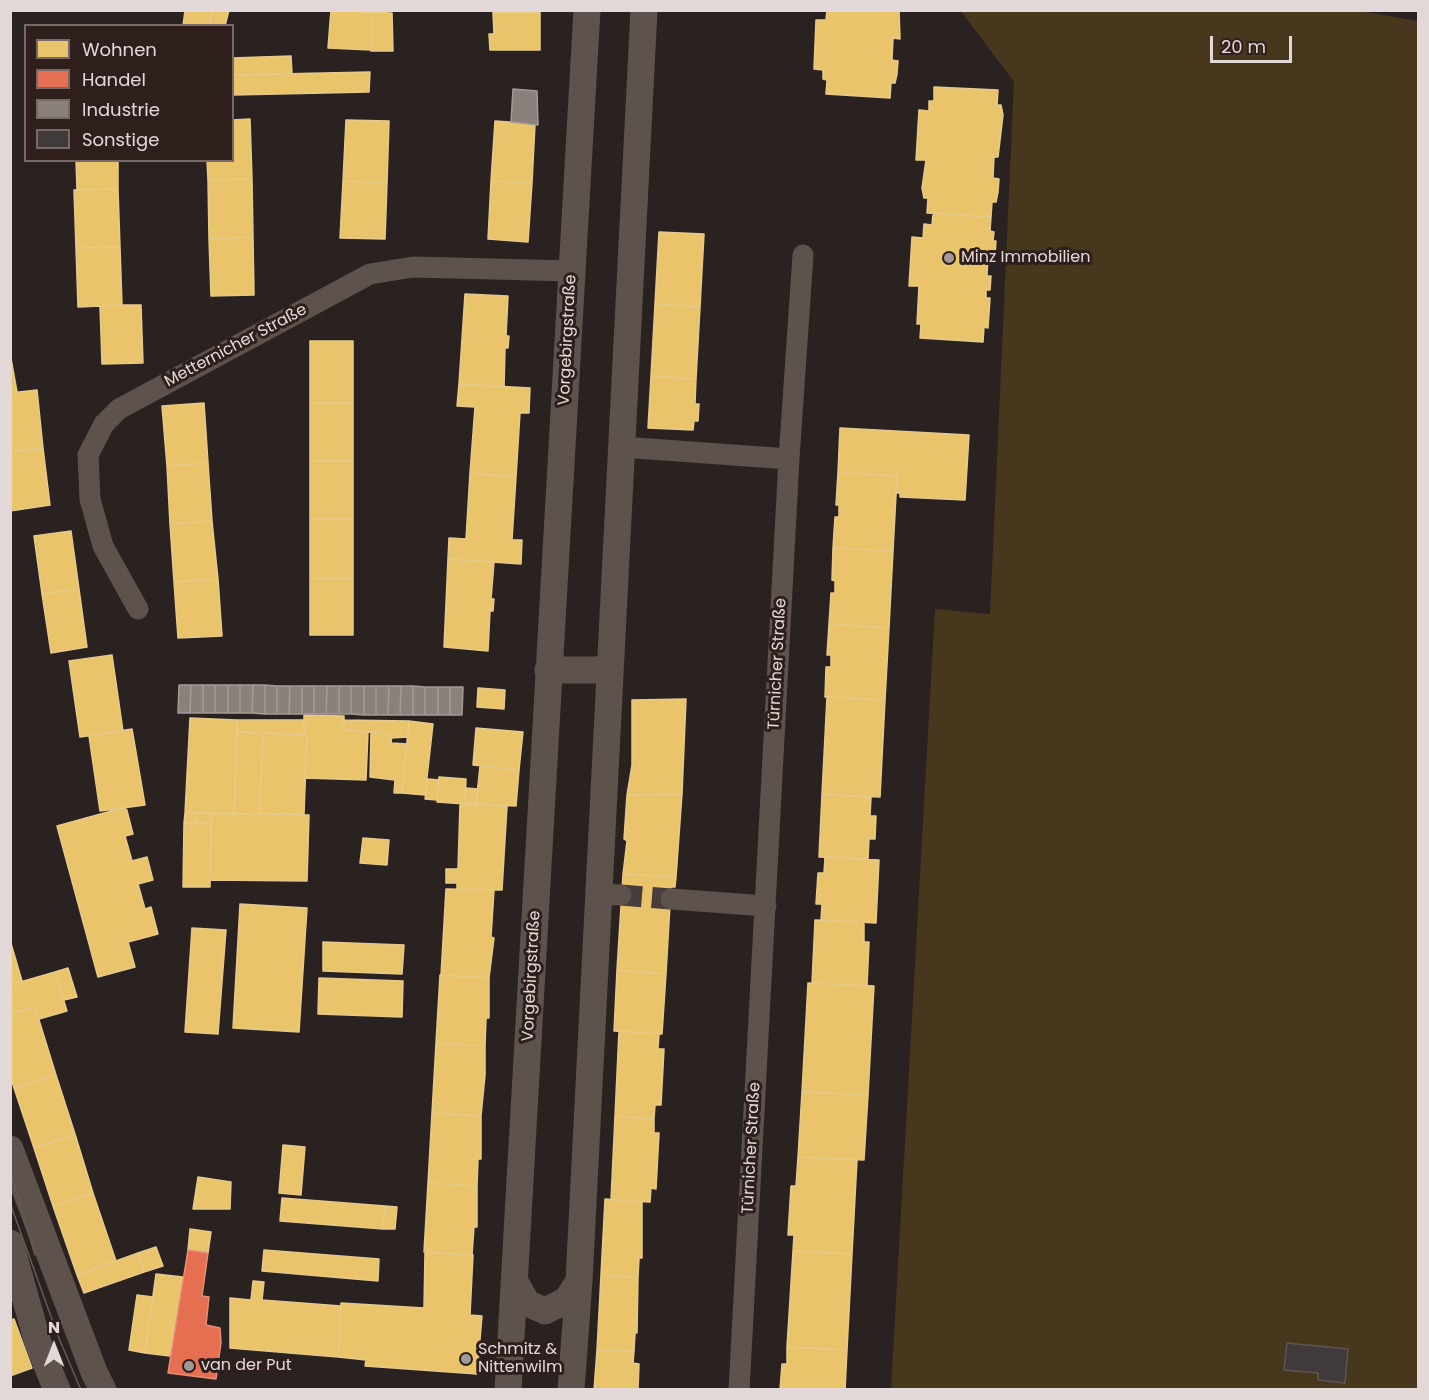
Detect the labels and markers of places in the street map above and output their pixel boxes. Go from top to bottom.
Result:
place label: Minz Immobilien [961,248,1090,268]
marker: Minz Immobilien [942,251,956,265]
place label: Schmitz & Nittenwilm [478,1340,562,1378]
marker: Schmitz & Nittenwilm [459,1352,473,1366]
place label: van der Put [201,1356,292,1376]
marker: van der Put [182,1359,196,1373]

